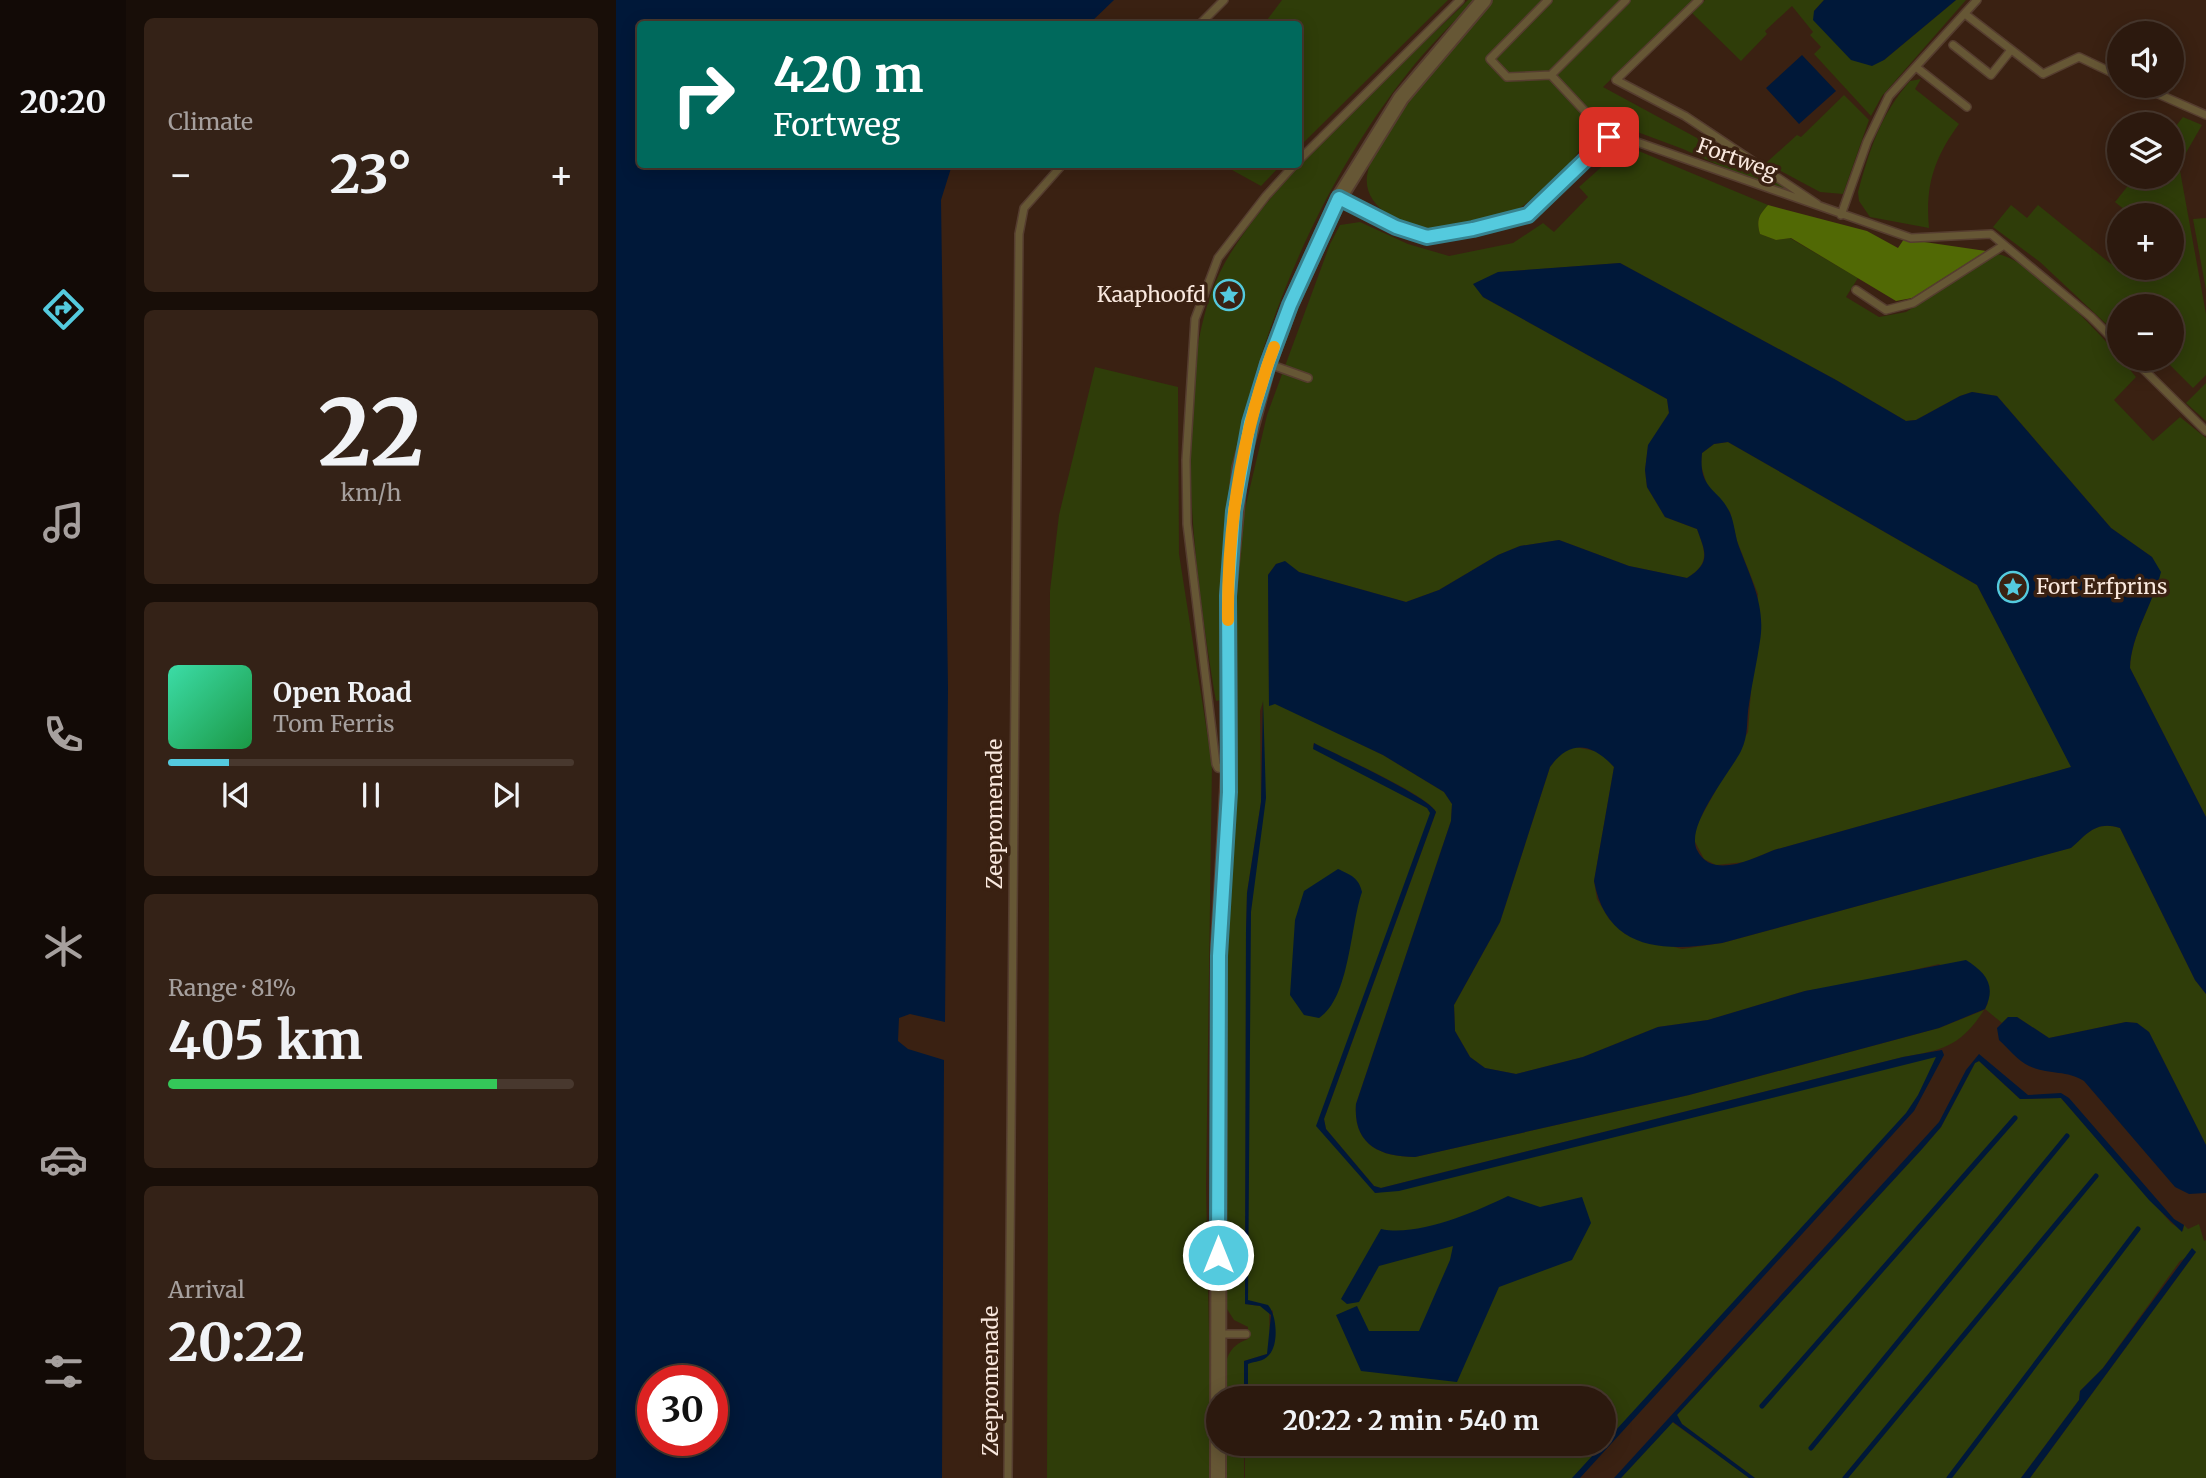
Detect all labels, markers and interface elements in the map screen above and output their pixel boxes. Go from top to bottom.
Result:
map controls [2107,21,2184,371]
button: sound [2107,21,2184,98]
text: 420 m [773,44,924,105]
icon: right [658,49,749,140]
text: 20:20 [20,82,106,122]
text: Fortweg [773,105,900,145]
text: Climate [168,107,253,136]
pin [1579,107,1639,167]
button: layers [2107,112,2184,189]
icon: arrive [1590,118,1628,156]
street label: Fortweg [1693,132,1781,186]
text: 23° [330,142,412,207]
text: − [168,151,193,198]
text: + [549,151,574,198]
button: + [2107,203,2184,280]
place icon: Kaaphoofd [1212,278,1246,312]
place label: Kaaphoofd [1097,281,1206,308]
icon: directions [39,285,88,334]
button: − [2107,294,2184,371]
text: 22 [318,375,424,490]
text: km/h [341,478,401,507]
icon: music [39,498,88,547]
place icon: Fort Erfprins [1996,570,2030,604]
place label: Fort Erfprins [2036,573,2167,600]
text: Open Road [273,676,412,709]
text: Tom Ferris [273,709,395,738]
icon: phone [39,710,88,759]
street label: Zeepromenade [981,739,1008,889]
icon: previous [217,776,255,814]
icon: pause [352,776,390,814]
icon: next [487,776,525,814]
icon: climate [39,922,88,971]
text: Range · 81% [168,973,296,1002]
text: 405 km [168,1008,363,1073]
icon: car [39,1135,88,1184]
position arrow [1181,1218,1255,1292]
text: Arrival [168,1275,245,1304]
street label: Zeepromenade [977,1306,1004,1456]
text: 20:22 [168,1310,305,1375]
icon: filters [39,1347,88,1396]
speed limit sign: 30 [637,1365,728,1456]
text: 20:22 · 2 min · 540 m [1283,1404,1539,1437]

